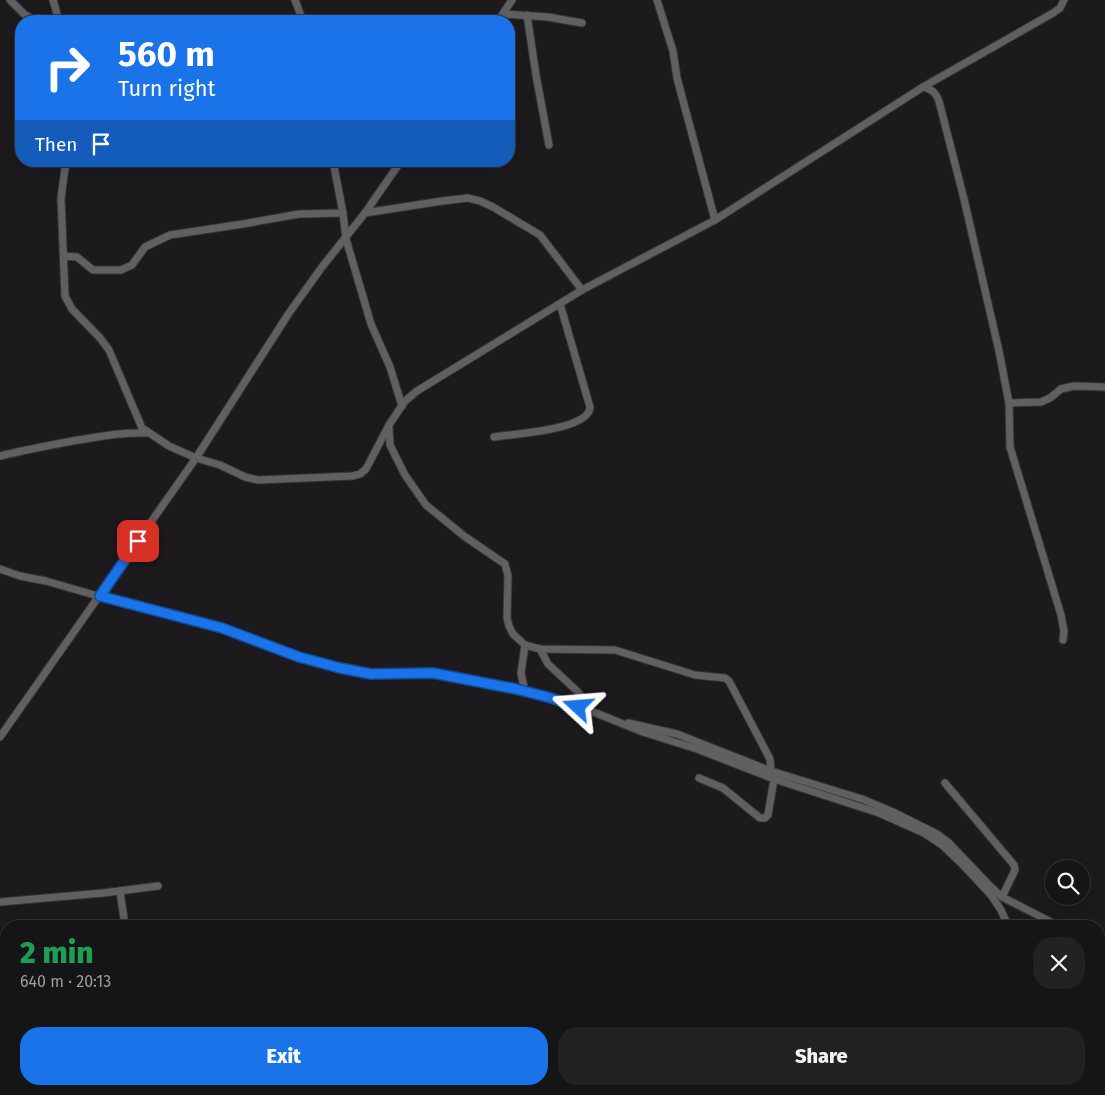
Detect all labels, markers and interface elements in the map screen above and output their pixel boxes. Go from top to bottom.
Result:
text: 560 m [118,33,215,75]
icon: right [35,35,100,100]
text: Turn right [118,75,215,102]
icon: arrive [87,130,115,158]
text: Then [35,133,77,156]
pin [117,520,159,562]
icon: arrive [124,527,152,555]
position arrow [551,680,603,732]
map controls [1045,860,1090,905]
button: search [1045,860,1090,905]
text: 2 min [20,935,93,971]
button: close [1033,937,1085,989]
text: 640 m · 20:13 [20,972,111,991]
button: Exit [20,1027,548,1085]
button: Share [558,1027,1085,1085]

